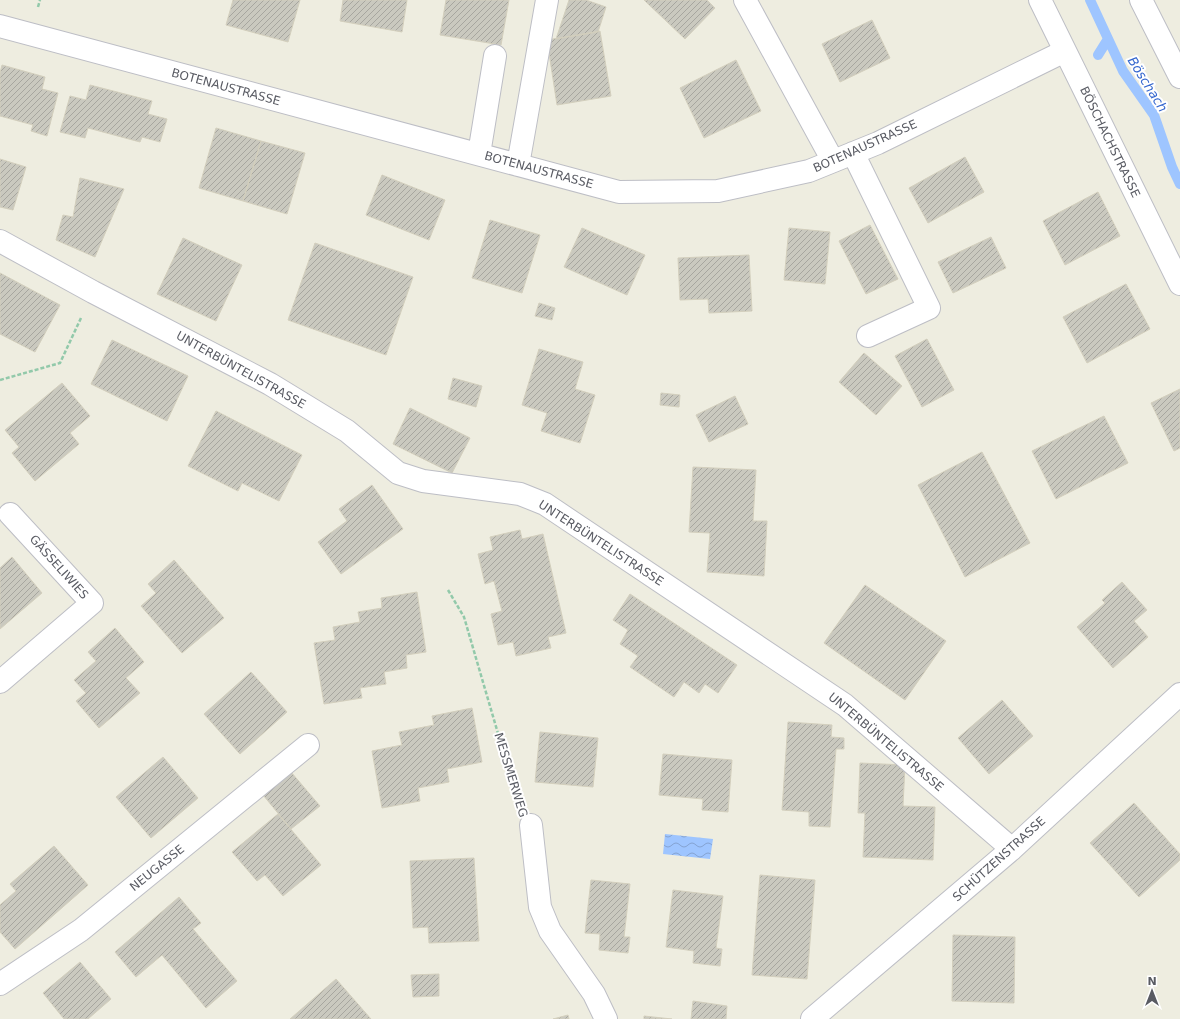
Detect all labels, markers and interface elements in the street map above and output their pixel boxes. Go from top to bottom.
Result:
water label: Böschach [1125,54,1170,115]
street label: BOTENAUSTRASSE [170,66,282,108]
street label: BÖSCHACHSTRASSE [1077,83,1145,200]
street label: BOTENAUSTRASSE [811,117,919,175]
street label: BOTENAUSTRASSE [483,149,595,191]
street label: UNTERBÜNTELISTRASSE [174,327,309,412]
street label: UNTERBÜNTELISTRASSE [536,496,667,589]
street label: GÄSSELIWIES [27,531,92,602]
street label: UNTERBÜNTELISTRASSE [826,688,948,794]
street label: MESSMERWEG [491,731,531,819]
street label: SCHÜTZENSTRASSE [948,812,1048,904]
street label: NEUGASSE [127,842,187,894]
north arrow [1132,971,1172,1011]
text: N [1147,975,1157,988]

